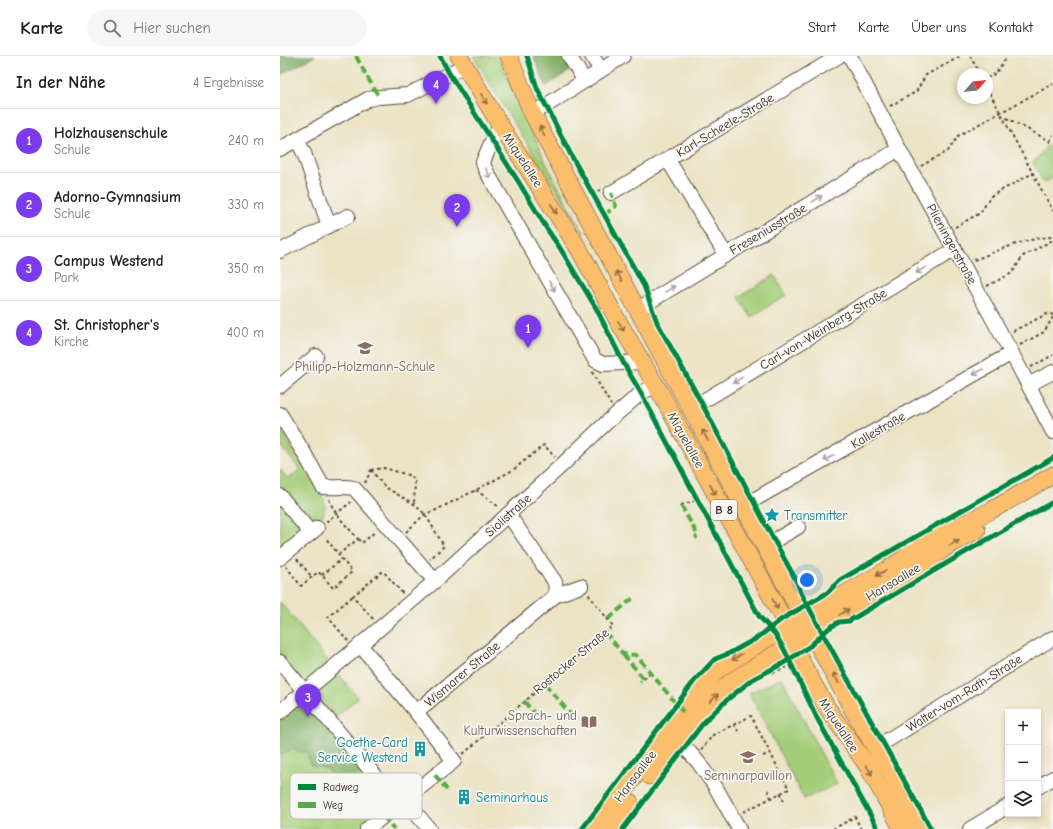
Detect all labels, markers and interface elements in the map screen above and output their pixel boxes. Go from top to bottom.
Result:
search box [87,10,367,46]
text: Karte [20,17,63,39]
icon: search [101,17,123,39]
text: Hier suchen [133,19,211,37]
text: Start [808,19,836,36]
text: Karte [858,19,889,36]
text: Über uns [911,19,966,36]
text: Kontakt [988,19,1033,36]
north arrow [957,68,993,104]
pin: 4 [423,71,449,104]
text: In der Nähe [16,73,105,92]
text: 4 Ergebnisse [193,75,264,90]
street label: Karl-Scheele-Straße [674,90,777,160]
one-way arrow [481,93,489,105]
text: Holzhausenschule [54,124,168,142]
one-way arrow [537,126,545,138]
street label: Miquelallee [500,130,546,190]
text: 1 [26,133,32,148]
text: 240 m [228,133,264,148]
text: Schule [54,142,90,157]
one-way arrow [484,167,492,179]
text: Adorno-Gymnasium [54,188,181,206]
pin: 2 [444,194,470,227]
one-way arrow [811,195,823,203]
text: 2 [26,197,32,212]
text: 330 m [228,197,264,212]
street label: Freseniusstraße [727,200,810,258]
street label: Plieningerstraße [924,201,981,287]
one-way arrow [550,203,558,214]
text: Schule [54,206,90,221]
text: Campus Westend [54,252,164,270]
text: 3 [26,261,32,276]
text: 350 m [227,261,264,276]
one-way arrow [915,266,927,274]
text: Park [54,270,79,285]
one-way arrow [615,271,622,283]
one-way arrow [549,280,557,292]
one-way arrow [664,285,676,293]
street label: Carl-von-Weinberg-Straße [757,285,890,373]
pin: 1 [515,315,541,348]
text: St. Christopher's [54,316,159,334]
one-way arrow [618,320,626,332]
text: 4 [26,325,32,340]
text: 400 m [227,325,264,340]
text: Kirche [54,334,89,349]
school or university icon: Philipp-Holzmann-Schule [356,339,374,357]
place label: Philipp-Holzmann-Schule [295,359,436,374]
one-way arrow [972,369,984,377]
one-way arrow [732,376,744,384]
street label: Kallestraße [848,408,908,452]
street label: Miquelallee [664,409,708,471]
one-way arrow [700,429,708,441]
one-way arrow [823,454,835,462]
one-way arrow [710,483,718,495]
street label: Siolistraße [482,490,535,540]
road number: B 8 [711,500,737,520]
place icon: Transmitter [763,506,781,524]
place label: Transmitter [784,508,848,523]
one-way arrow [948,538,960,546]
street label: Hansaallee [863,560,923,604]
your location [797,570,817,590]
one-way arrow [875,570,887,578]
one-way arrow [771,598,779,610]
one-way arrow [838,607,850,615]
street label: Rostocker Straße [530,625,612,697]
street label: Wismarer Straße [421,638,503,710]
street label: Walter-vom-Rath-Straße [903,651,1025,735]
one-way arrow [732,653,743,661]
one-way arrow [832,672,839,684]
pin: 3 [295,684,321,717]
one-way arrow [709,693,718,703]
street label: Miquelallee [816,695,862,755]
place label: Sprach- und Kulturwissenschaften [464,708,577,738]
map controls [1005,709,1041,817]
button: + [1005,709,1041,745]
library icon: Sprach- und Kulturwissenschaften [580,713,598,731]
place label: Goethe-Card Service Westend [317,735,408,765]
building icon: Goethe-Card Service Westend [411,740,429,758]
button: − [1005,745,1041,781]
street label: Hansaallee [611,747,660,805]
school or university icon: Seminarpavillon [739,748,757,766]
one-way arrow [865,764,873,775]
place label: Seminarpavillon [704,768,792,783]
legend [290,773,422,819]
text: Radweg [323,781,359,794]
button: layers [1005,781,1041,817]
building icon: Seminarhaus [455,788,473,806]
place label: Seminarhaus [476,790,548,805]
text: Weg [323,799,343,812]

